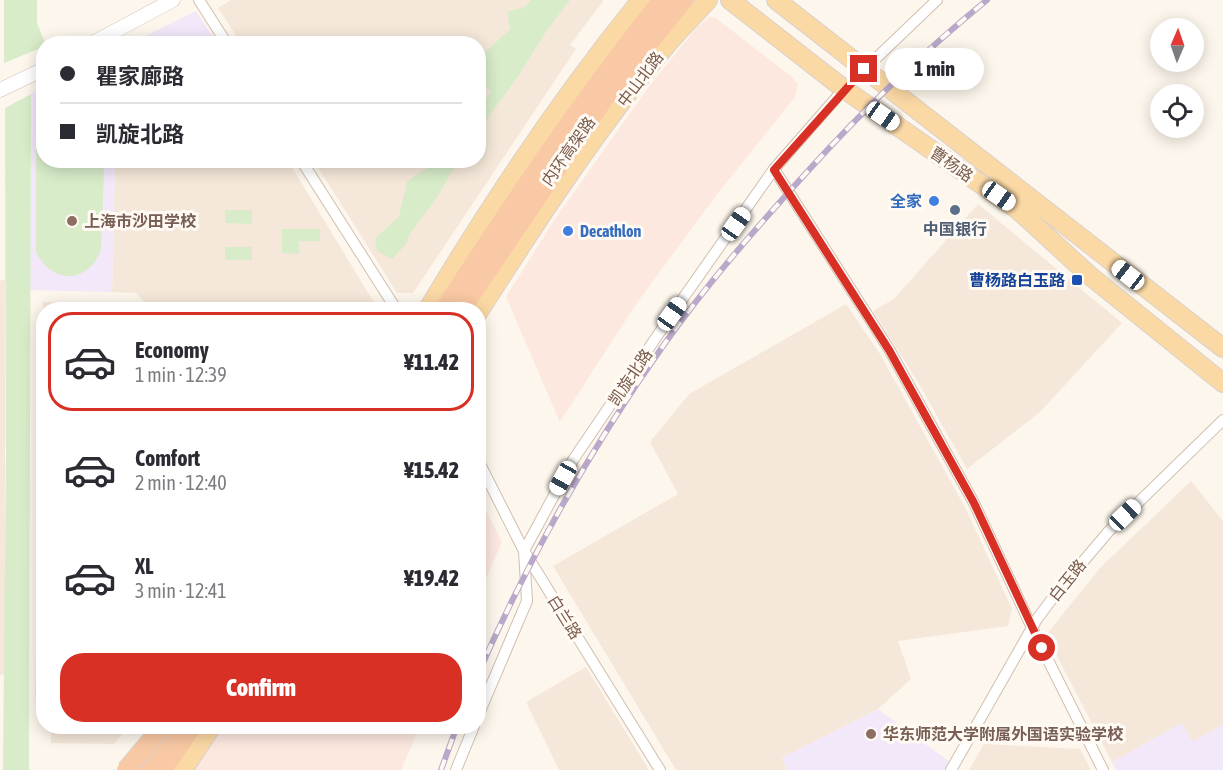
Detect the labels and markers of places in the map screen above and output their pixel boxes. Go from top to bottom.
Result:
place label: 全家 [890,192,922,210]
marker: 全家 [927,194,941,208]
marker: 中国银行 [948,203,962,217]
place label: 上海市沙田学校 [84,212,197,230]
marker: 上海市沙田学校 [65,214,79,228]
place label: 中国银行 [923,220,987,238]
place label: Decathlon [580,222,641,240]
marker: Decathlon [561,224,575,238]
place label: 曹杨路白玉路 [969,271,1065,289]
marker: 曹杨路白玉路 [1070,273,1084,287]
place label: 华东师范大学附属外国语实验学校 [883,725,1124,743]
marker: 华东师范大学附属外国语实验学校 [864,727,878,741]

